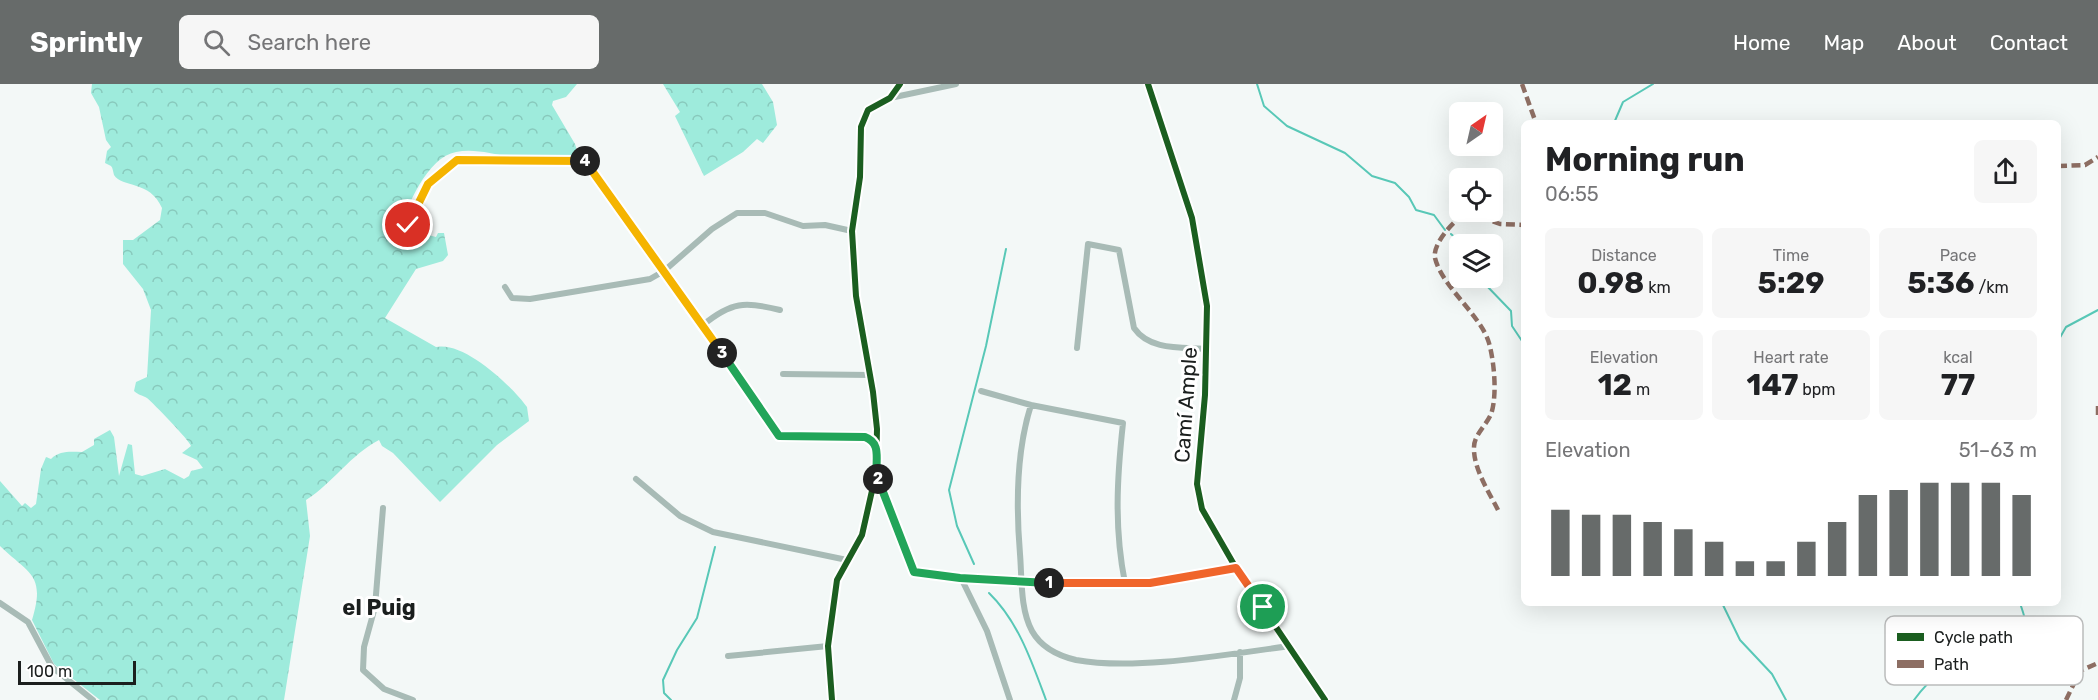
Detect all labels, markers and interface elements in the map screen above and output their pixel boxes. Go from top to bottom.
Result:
search box [179,15,599,69]
text: Sprintly [30,26,143,59]
icon: search [200,26,233,59]
text: Search here [248,29,371,56]
text: Home [1733,30,1790,55]
text: Map [1823,30,1864,55]
text: About [1897,30,1957,55]
text: Contact [1990,30,2068,55]
north arrow [1449,102,1503,156]
map controls [1449,102,1503,288]
text: Morning run [1545,140,1745,179]
button: share [1974,140,2037,203]
pin: 4 [570,146,600,176]
text: 4 [580,151,590,170]
button: locate [1449,168,1503,222]
text: 06:55 [1545,182,1599,206]
pin [382,199,433,250]
icon: check [391,208,424,241]
button: layers [1449,234,1503,288]
text: Distance [1591,246,1657,265]
text: Time [1773,246,1809,265]
text: Pace [1940,246,1976,265]
text: 0.98 [1577,265,1644,301]
text: 5:29 [1758,265,1824,301]
text: 5:36 [1907,265,1975,301]
text: km [1644,278,1671,297]
text: /km [1975,278,2009,297]
pin: 3 [707,338,737,368]
text: 3 [717,343,727,362]
street label: Camí Ample [1169,346,1202,464]
text: Elevation [1590,348,1658,367]
text: Heart rate [1753,348,1829,367]
text: kcal [1943,348,1973,367]
text: 12 [1598,367,1632,403]
text: 147 [1746,367,1798,403]
text: 77 [1941,367,1975,403]
text: m [1632,380,1650,399]
text: bpm [1798,380,1836,399]
text: Elevation [1545,438,1631,462]
text: 51–63 m [1959,438,2037,462]
pin: 2 [863,464,893,494]
text: 2 [873,469,883,488]
pin: 1 [1034,568,1064,598]
text: 1 [1045,573,1053,592]
pin [1237,581,1288,632]
icon: arrive [1246,590,1279,623]
district label: el Puig [342,594,416,621]
legend [1885,616,2083,685]
text: Cycle path [1934,628,2013,647]
text: Path [1934,655,1969,674]
scale bar [18,658,136,686]
text: 100 m [27,662,72,681]

